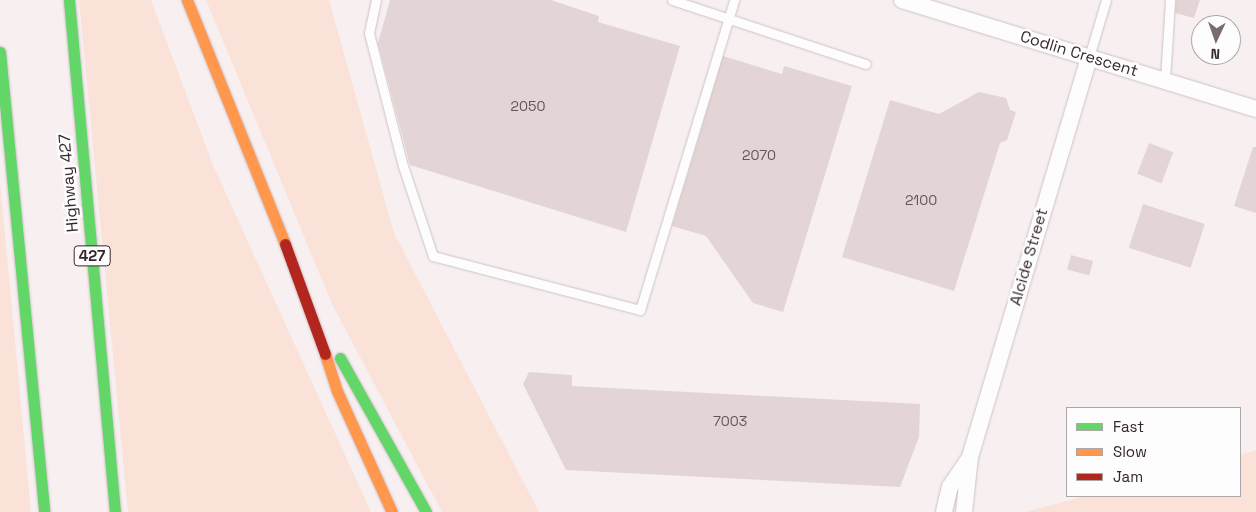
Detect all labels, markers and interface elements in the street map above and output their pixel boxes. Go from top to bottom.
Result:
north arrow [1191,15,1241,65]
street label: Codlin Crescent [1018,27,1140,81]
text: N [1210,45,1220,63]
house number: 2050 [511,98,545,114]
street label: Highway 427 [55,133,83,233]
house number: 2070 [742,147,776,163]
house number: 2100 [905,192,937,208]
street label: Alcide Street [1006,206,1052,308]
road number: 427 [73,244,111,268]
legend [1066,407,1241,497]
house number: 7003 [713,413,747,429]
text: Fast [1113,417,1144,436]
text: Slow [1113,442,1147,461]
text: Jam [1113,467,1143,486]

